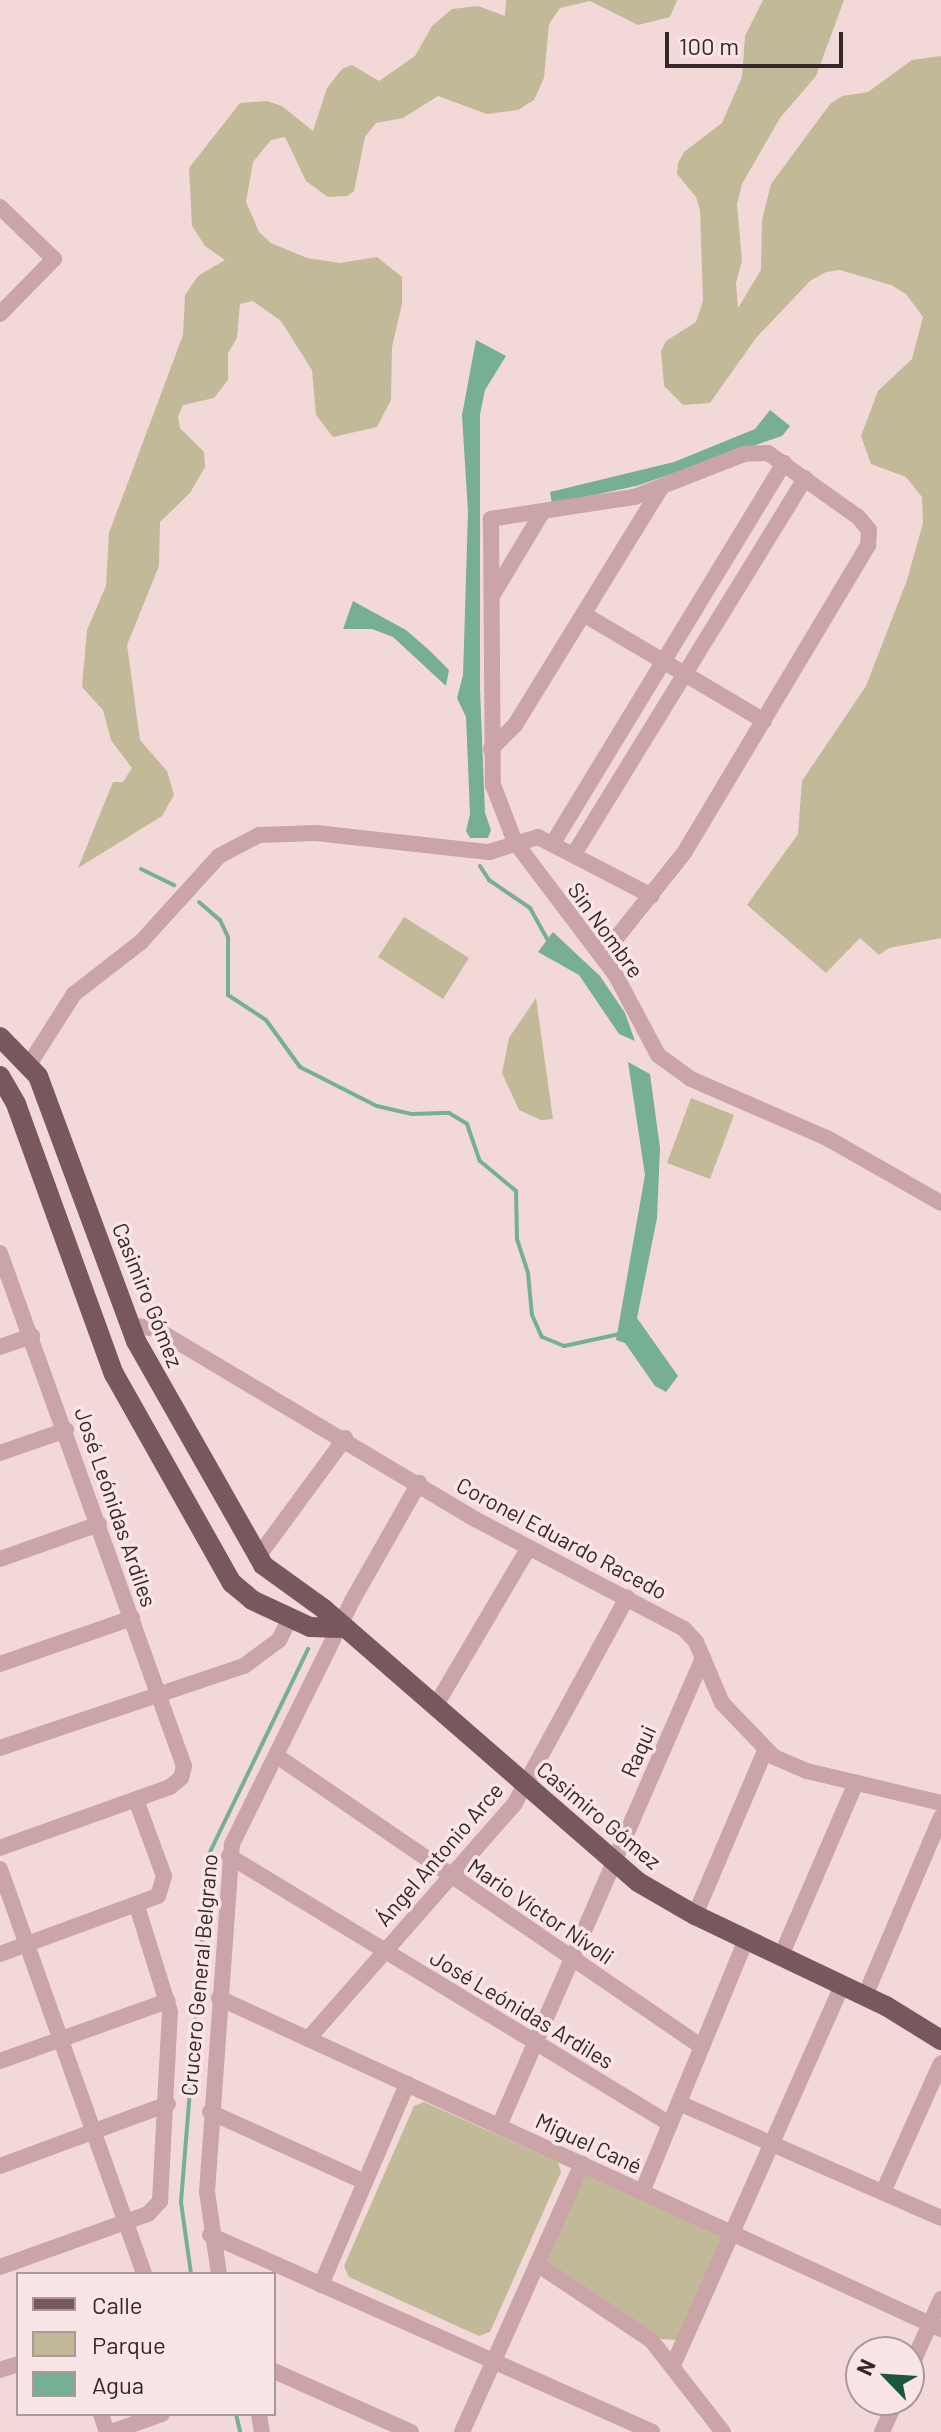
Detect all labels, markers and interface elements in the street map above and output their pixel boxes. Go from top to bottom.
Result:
scale bar [669,16,847,66]
text: 100 m [679,31,739,60]
street label: Sin Nombre [563,877,649,983]
street label: Casimiro Gómez [107,1219,189,1371]
street label: José Leónidas Ardiles [69,1404,163,1610]
street label: Coronel Eduardo Racedo [452,1471,672,1605]
street label: Raqui [615,1721,661,1781]
street label: Casimiro Gómez [532,1756,666,1874]
street label: Ángel Antonio Arce [370,1777,508,1931]
street label: Mario Víctor Nívoli [463,1852,619,1970]
street label: Crucero General Belgrano [175,1853,223,2097]
street label: José Leónidas Ardiles [426,1944,618,2074]
street label: Miguel Cané [532,2107,646,2179]
legend [16,2272,276,2416]
text: Calle [92,2290,143,2319]
text: Parque [92,2330,166,2359]
north arrow [845,2336,925,2416]
text: N [850,2355,880,2379]
text: Agua [92,2370,144,2399]

